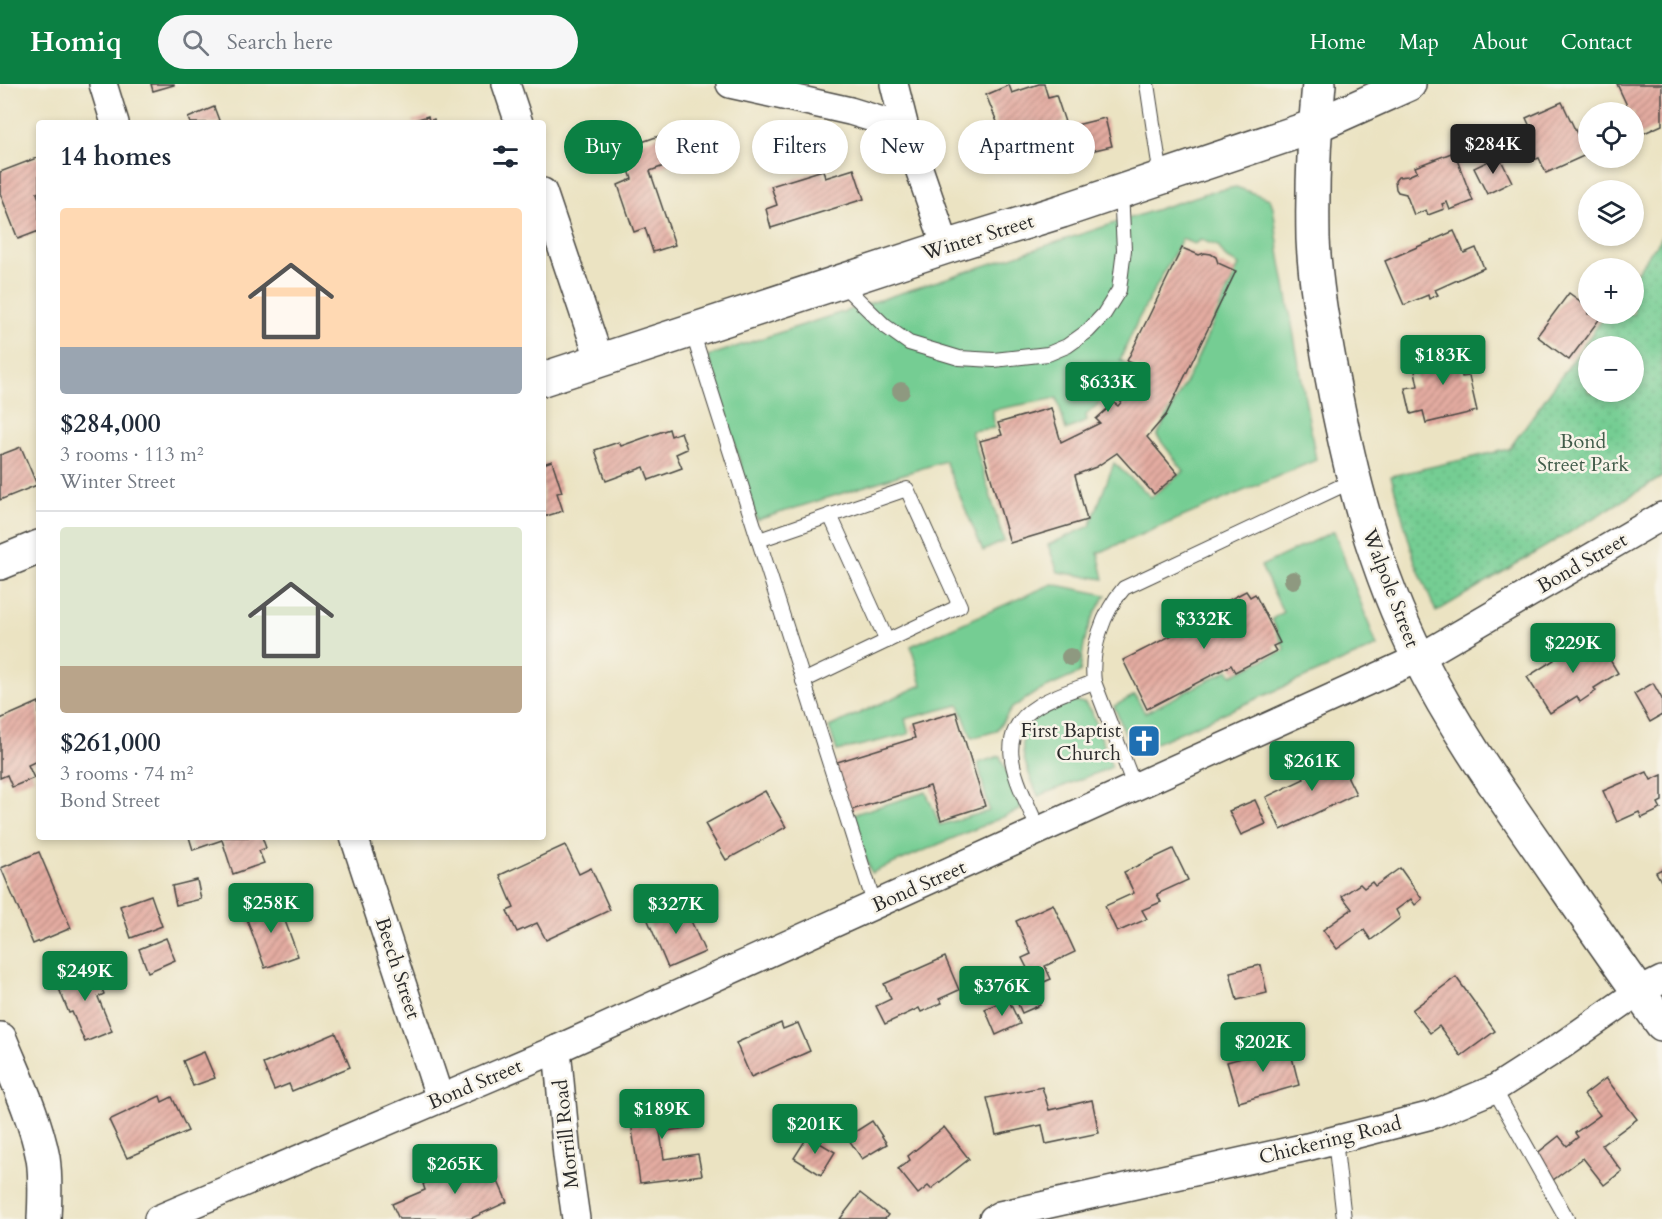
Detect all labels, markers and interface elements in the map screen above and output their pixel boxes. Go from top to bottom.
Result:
search box [158,15,578,69]
text: Homiq [30,23,122,61]
icon: search [179,26,212,59]
text: Search here [227,27,333,57]
text: Home [1310,28,1366,57]
text: Map [1399,28,1439,57]
text: About [1472,28,1528,57]
text: Contact [1561,28,1632,57]
map controls [1578,102,1644,402]
button: locate [1578,102,1644,168]
chip: Buy [564,120,643,174]
chip: Rent [655,120,740,174]
chip: Filters [752,120,848,174]
chip: New [860,120,946,174]
chip: Apartment [958,120,1095,174]
pin: $284K [1451,124,1535,175]
text: $284K [1464,130,1522,157]
text: 14 homes [60,139,171,174]
icon: filters [489,140,522,173]
button: layers [1578,180,1644,246]
street label: Winter Street [918,207,1038,267]
icon: home [237,247,345,355]
button: + [1578,258,1644,324]
pin: $183K [1401,335,1485,386]
button: − [1578,336,1644,402]
text: $183K [1414,341,1472,368]
pin: $633K [1066,362,1150,413]
text: $633K [1079,368,1137,395]
text: $284,000 [60,406,161,441]
park label: Bond Street Park [1537,428,1629,478]
text: 3 rooms · 113 m² [60,441,204,468]
text: Winter Street [60,468,175,495]
street label: Walpole Street [1356,524,1426,652]
street label: Bond Street [1532,526,1633,600]
icon: home [237,566,345,674]
pin: $332K [1162,599,1246,650]
text: $332K [1175,605,1233,632]
pin: $229K [1531,623,1615,674]
text: $229K [1544,629,1602,656]
place label: First Baptist Church [1020,717,1122,767]
church icon: First Baptist Church [1126,723,1162,759]
text: $261,000 [60,725,161,760]
pin: $261K [1270,741,1354,792]
text: $261K [1283,747,1341,774]
text: 3 rooms · 74 m² [60,760,193,787]
text: Bond Street [60,787,160,814]
street label: Bond Street [868,853,971,919]
pin: $258K [229,883,313,934]
pin: $327K [634,884,718,935]
text: $258K [242,889,300,916]
text: $327K [647,890,705,917]
street label: Beech Street [369,914,427,1023]
pin: $249K [43,951,127,1002]
text: $249K [56,957,114,984]
pin: $376K [960,966,1044,1017]
text: $376K [973,972,1031,999]
pin: $202K [1221,1022,1305,1073]
text: $202K [1234,1028,1292,1055]
street label: Bond Street [424,1052,527,1116]
street label: Morrill Road [547,1078,585,1190]
pin: $189K [620,1089,704,1140]
text: $189K [633,1095,691,1122]
pin: $201K [773,1104,857,1155]
street label: Chickering Road [1256,1109,1404,1171]
text: $201K [786,1110,844,1137]
pin: $265K [413,1144,497,1195]
text: $265K [426,1150,484,1177]

